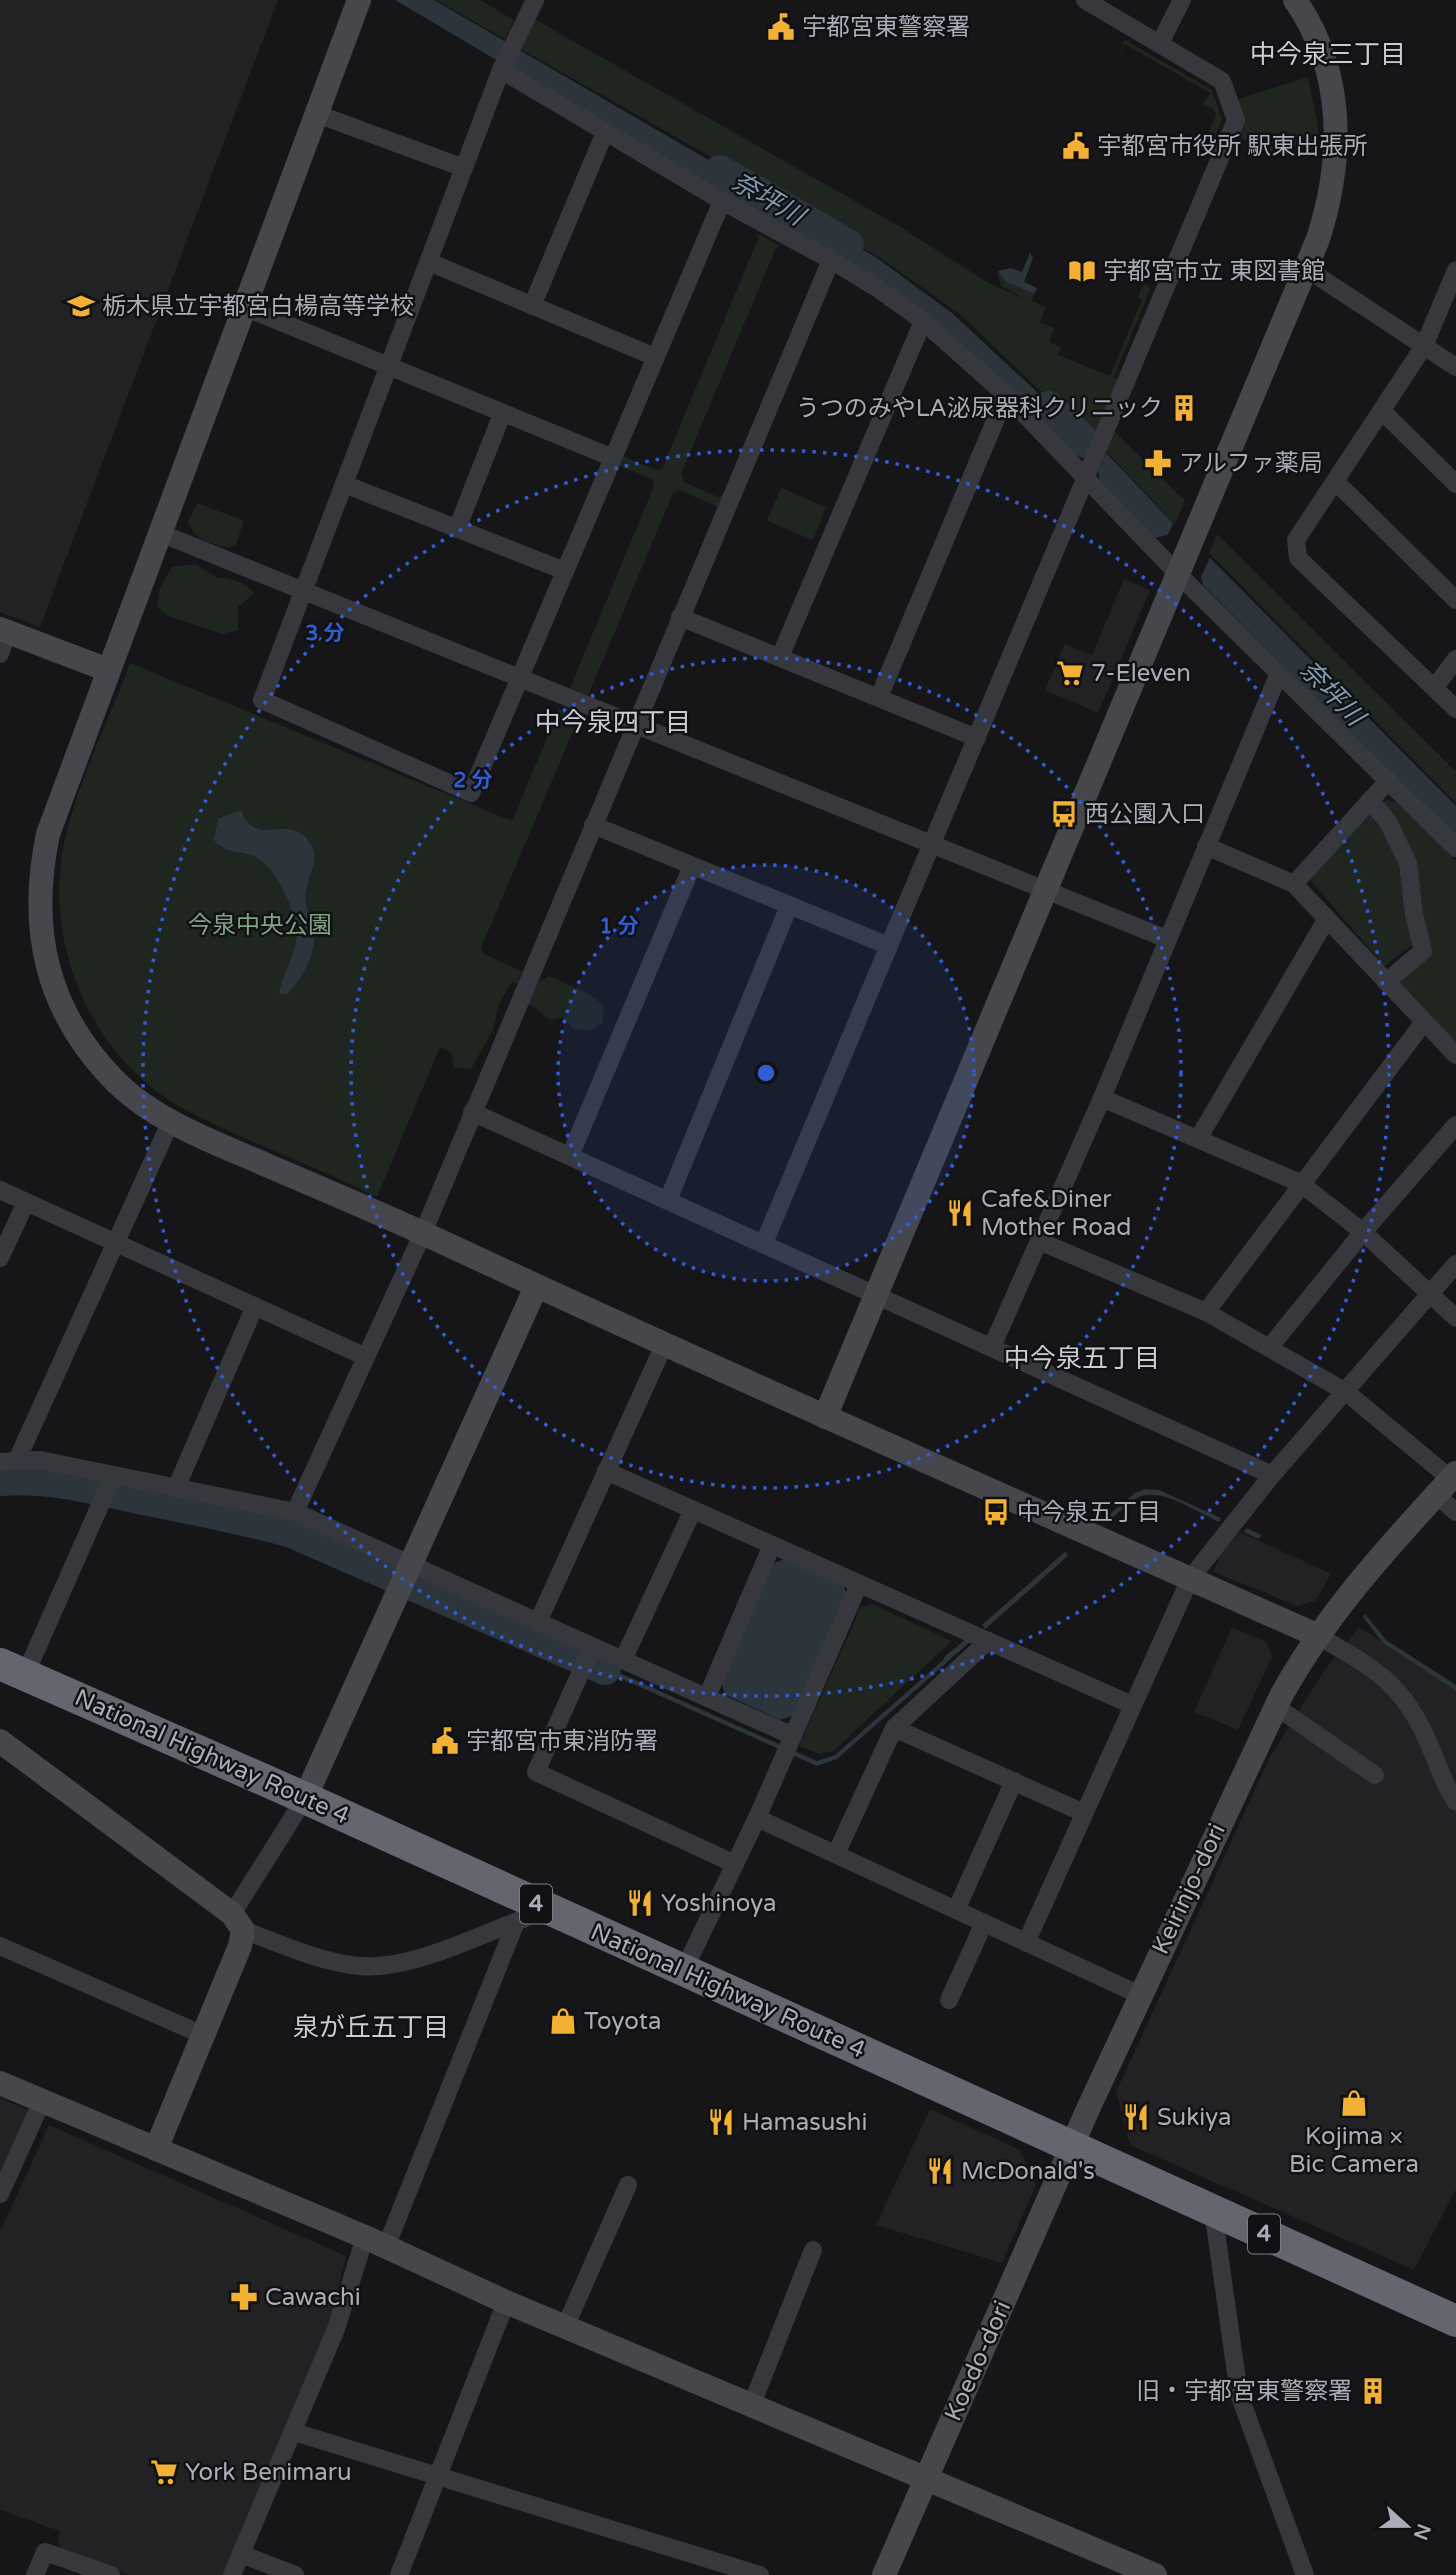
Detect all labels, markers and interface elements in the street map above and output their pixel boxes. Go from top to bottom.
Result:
public building icon: 宇都宮東警察署 [766,12,796,42]
place label: 宇都宮東警察署 [802,13,970,42]
district label: 中今泉三丁目 [1250,39,1406,70]
public building icon: 宇都宮市役所 駅東出張所 [1061,131,1091,161]
place label: 宇都宮市役所 駅東出張所 [1097,132,1367,161]
water label: 奈坪川 [726,166,812,233]
library icon: 宇都宮市立 東図書館 [1067,256,1097,286]
place label: 宇都宮市立 東図書館 [1103,257,1325,286]
school or university icon: 栃木県立宇都宮白楊高等学校 [66,291,96,321]
place label: 栃木県立宇都宮白楊高等学校 [102,292,414,321]
building icon: うつのみやLA泌尿器科クリニック [1169,393,1199,423]
place label: うつのみやLA泌尿器科クリニック [796,394,1163,423]
pharmacy icon: アルファ薬局 [1143,448,1173,478]
place label: アルファ薬局 [1179,449,1323,478]
text: 3 分 [305,621,345,646]
water label: 奈坪川 [1294,654,1372,734]
supermarket icon: 7-Eleven [1055,658,1085,688]
place label: 7-Eleven [1091,659,1191,688]
district label: 中今泉四丁目 [535,707,691,738]
text: 2 分 [453,768,493,793]
bus stop icon: 西公園入口 [1049,799,1079,829]
place label: 西公園入口 [1085,800,1205,829]
park label: 今泉中央公園 [188,911,332,940]
text: 1 分 [599,914,639,939]
centre of rings [754,1061,778,1085]
place label: Cafe&Diner Mother Road [981,1185,1131,1242]
restaurant icon: Cafe&Diner Mother Road [945,1198,975,1228]
district label: 中今泉五丁目 [1004,1343,1160,1374]
bus stop icon: 中今泉五丁目 [981,1497,1011,1527]
place label: 中今泉五丁目 [1017,1498,1161,1527]
street label: National Highway Route 4 [70,1683,354,1831]
public building icon: 宇都宮市東消防署 [430,1726,460,1756]
place label: 宇都宮市東消防署 [466,1727,658,1756]
street label: Keirinjo-dori [1146,1819,1232,1959]
road number: 4 [520,1884,552,1924]
restaurant icon: Yoshinoya [625,1888,655,1918]
place label: Yoshinoya [661,1889,777,1918]
street label: National Highway Route 4 [586,1917,870,2065]
shop icon: Toyota [548,2006,578,2036]
place label: Toyota [584,2007,661,2036]
district label: 泉が丘五丁目 [293,2012,449,2043]
shop icon: Kojima × Bic Camera [1339,2088,1369,2118]
restaurant icon: Sukiya [1121,2102,1151,2132]
place label: Sukiya [1157,2103,1231,2132]
restaurant icon: Hamasushi [706,2107,736,2137]
place label: Hamasushi [742,2108,867,2137]
place label: Kojima × Bic Camera [1289,2122,1419,2179]
restaurant icon: McDonald's [925,2156,955,2186]
place label: McDonald's [961,2157,1095,2186]
road number: 4 [1248,2214,1280,2254]
pharmacy icon: Cawachi [229,2282,259,2312]
place label: Cawachi [265,2283,361,2312]
street label: Koedo-dori [939,2296,1017,2426]
building icon: 旧・宇都宮東警察署 [1358,2376,1388,2406]
place label: 旧・宇都宮東警察署 [1136,2377,1352,2406]
supermarket icon: York Benimaru [149,2457,179,2487]
place label: York Benimaru [185,2458,352,2487]
north arrow [1372,2491,1442,2561]
text: N [1409,2521,1435,2543]

